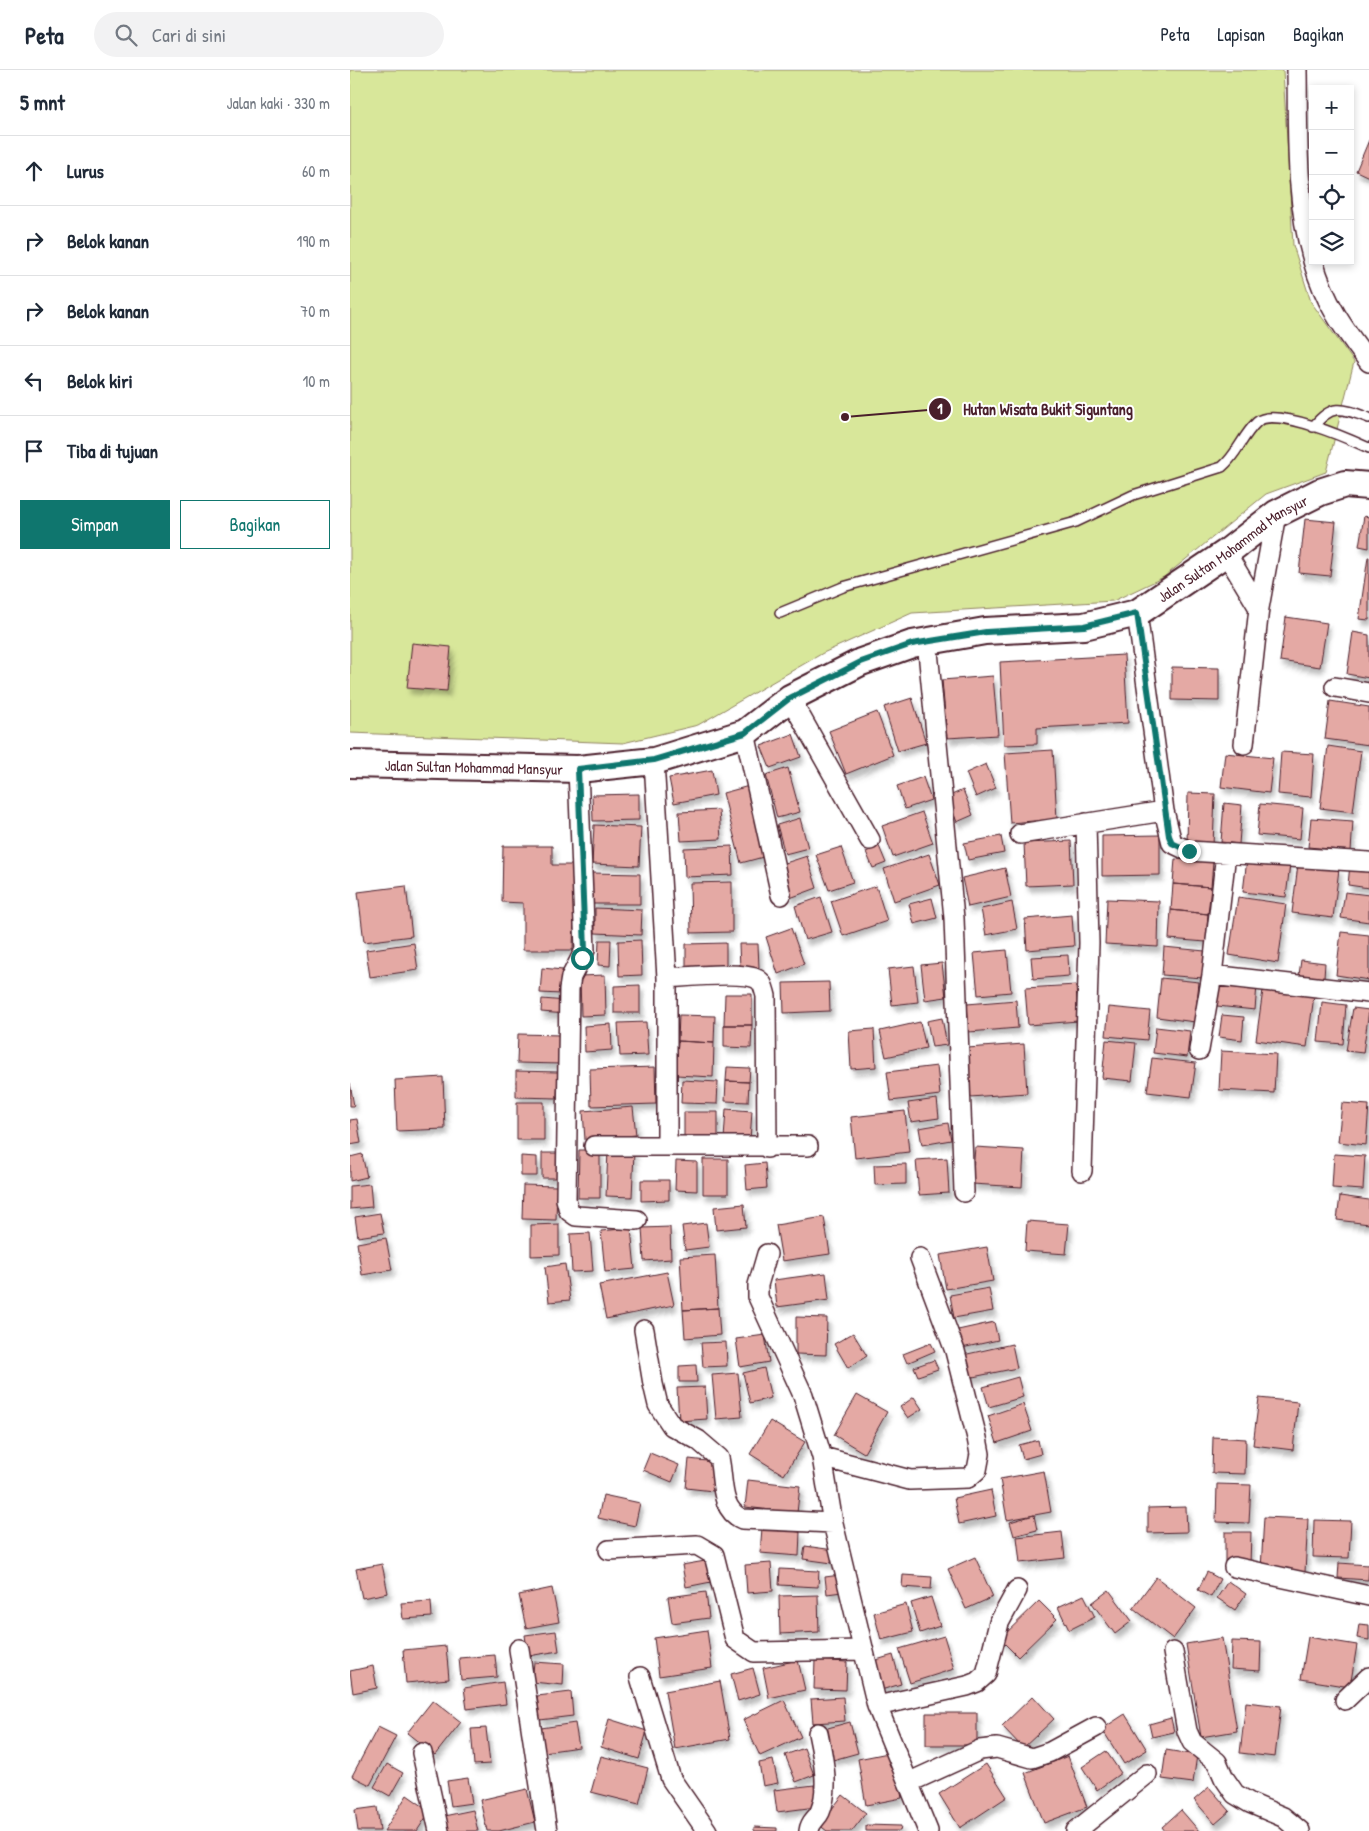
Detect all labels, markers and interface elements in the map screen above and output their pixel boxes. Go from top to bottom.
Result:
search box [94,12,444,57]
text: Peta [25,19,64,51]
icon: search [112,21,140,49]
text: Cari di sini [152,22,226,48]
text: Peta [1160,22,1189,47]
text: Lapisan [1217,22,1265,47]
text: Bagikan [1293,22,1344,47]
map controls [1309,85,1354,265]
button: + [1309,85,1354,130]
text: 5 mnt [20,88,65,117]
text: Jalan kaki · 330 m [227,92,330,114]
button: − [1309,130,1354,175]
icon: ahead [20,157,48,185]
text: Lurus [67,158,104,184]
text: 60 m [302,160,330,182]
button: locate [1309,175,1354,220]
button: layers [1309,220,1354,265]
icon: right [20,227,48,255]
text: Belok kanan [67,228,149,254]
text: 190 m [297,230,330,252]
icon: right [20,297,48,325]
text: Belok kanan [67,298,149,324]
text: 70 m [300,300,330,322]
icon: left [20,367,48,395]
text: Belok kiri [67,368,133,394]
text: 10 m [302,370,330,392]
callout: Hutan Wisata Bukit Siguntang [928,394,1143,425]
text: 1 [937,398,943,419]
text: Hutan Wisata Bukit Siguntang [963,398,1133,421]
icon: arrive [20,437,48,465]
text: Tiba di tujuan [67,438,158,464]
street label: Jalan Sultan Mohammad Mansyur [1153,489,1311,607]
button: Simpan [20,500,170,549]
button: Bagikan [180,500,330,549]
street label: Jalan Sultan Mohammad Mansyur [385,754,563,779]
route end [1178,840,1201,863]
route start [571,947,594,970]

